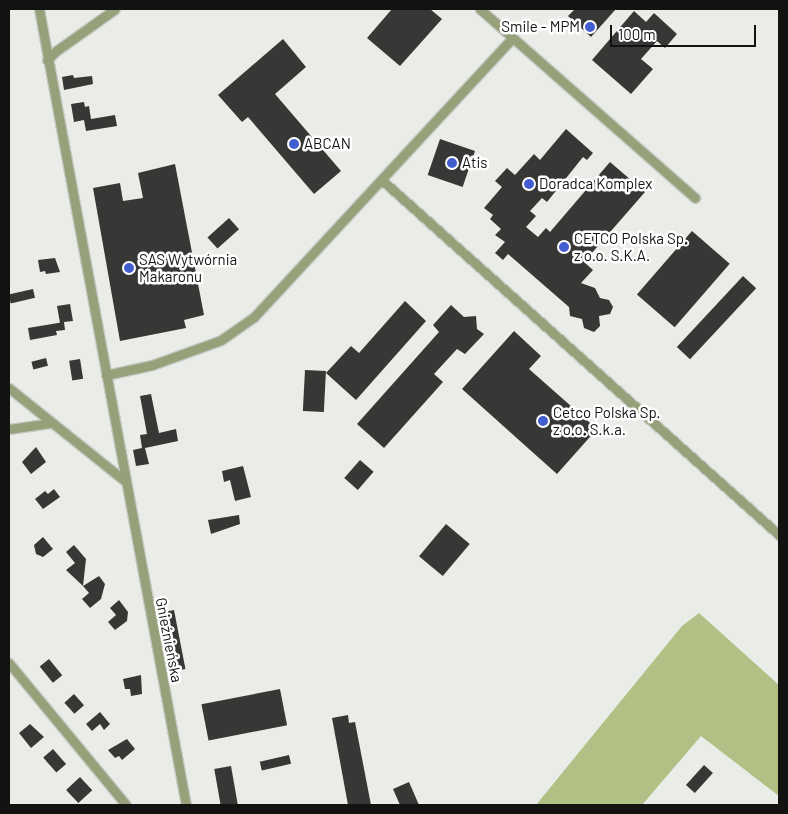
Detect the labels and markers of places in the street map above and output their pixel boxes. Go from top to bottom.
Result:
place label: Smile - MPM [501,18,580,36]
marker: Smile - MPM [584,21,596,33]
place label: ABCAN [304,135,351,153]
marker: ABCAN [288,138,300,150]
place label: Atis [462,154,487,172]
marker: Atis [446,157,458,169]
place label: Doradca Komplex [539,175,652,193]
marker: Doradca Komplex [523,178,535,190]
place label: CETCO Polska Sp. z o.o. S.K.A. [574,229,688,264]
marker: CETCO Polska Sp. z o.o. S.K.A. [558,241,570,253]
place label: SAS Wytwórnia Makaronu [139,250,237,285]
marker: SAS Wytwórnia Makaronu [123,262,135,274]
place label: Cetco Polska Sp. z o.o. S.k.a. [553,403,661,438]
marker: Cetco Polska Sp. z o.o. S.k.a. [537,415,549,427]

